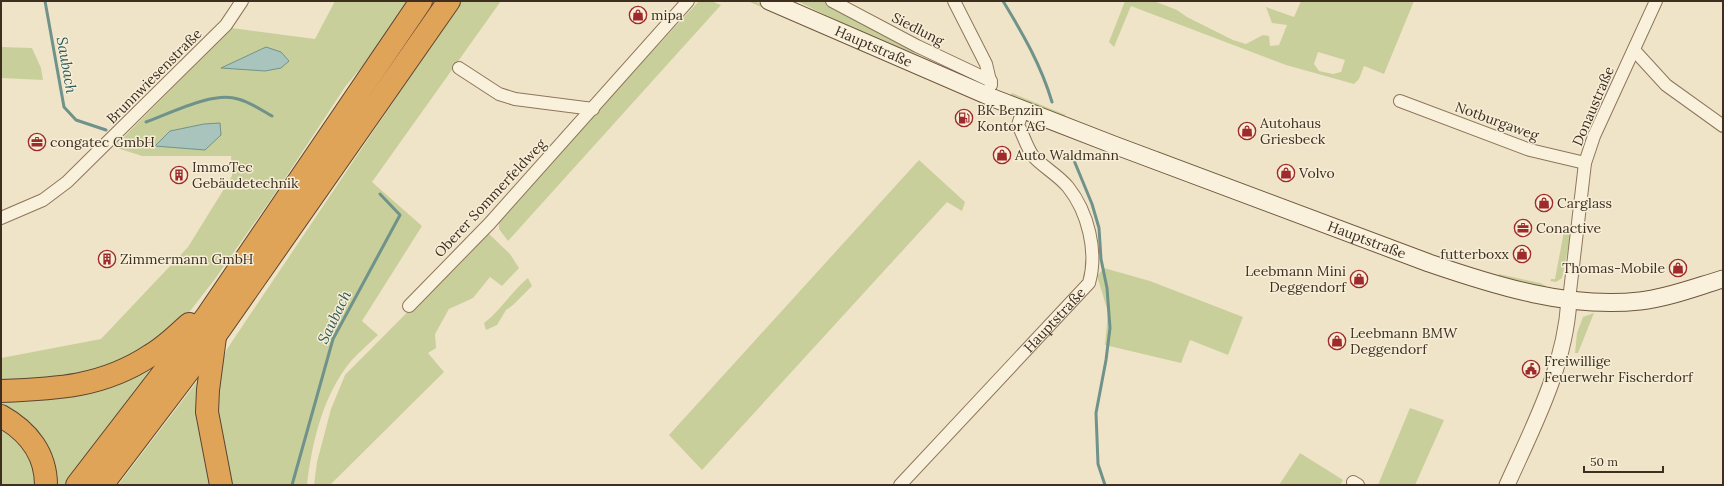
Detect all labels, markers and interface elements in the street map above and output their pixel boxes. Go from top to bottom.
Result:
shop icon: mipa [628,5,648,25]
place label: mipa [651,6,683,24]
street label: Siedlung [889,8,947,50]
street label: Hauptstraße [832,22,915,71]
street label: Brunnwiesenstraße [103,24,206,127]
water label: Saubach [53,35,81,95]
street label: Donaustraße [1568,63,1618,149]
street label: Notburgaweg [1453,98,1542,145]
place label: BK Benzin Kontor AG [977,101,1046,135]
fuel station icon: BK Benzin Kontor AG [954,108,974,128]
place label: Autohaus Griesbeck [1259,114,1326,148]
shop icon: Autohaus Griesbeck [1237,121,1257,141]
office icon: congatec GmbH [27,132,47,152]
place label: congatec GmbH [50,133,155,151]
street label: Oberer Sommerfeldweg [430,135,550,261]
shop icon: Auto Waldmann [992,145,1012,165]
place label: Auto Waldmann [1014,146,1119,164]
place label: ImmoTec Gebäudetechnik [192,158,299,192]
shop icon: Volvo [1276,163,1296,183]
place label: Volvo [1298,164,1335,182]
building icon: ImmoTec Gebäudetechnik [169,165,189,185]
shop icon: Carglass [1534,193,1554,213]
place label: Carglass [1557,194,1612,212]
street label: Hauptstraße [1325,217,1409,263]
office icon: Conactive [1513,218,1533,238]
place label: Conactive [1536,219,1601,237]
shop icon: futterboxx [1512,244,1532,264]
place label: futterboxx [1440,245,1510,263]
building icon: Zimmermann GmbH [97,249,117,269]
place label: Zimmermann GmbH [120,250,253,268]
shop icon: Thomas-Mobile [1668,258,1688,278]
place label: Thomas-Mobile [1562,259,1665,277]
place label: Leebmann Mini Deggendorf [1245,262,1347,296]
shop icon: Leebmann Mini Deggendorf [1349,269,1369,289]
street label: Hauptstraße [1020,283,1089,356]
water label: Saubach [313,287,355,347]
place label: Leebmann BMW Deggendorf [1350,324,1458,358]
shop icon: Leebmann BMW Deggendorf [1327,331,1347,351]
place label: Freiwillige Feuerwehr Fischerdorf [1544,352,1694,386]
public building icon: Freiwillige Feuerwehr Fischerdorf [1521,359,1541,379]
scale bar [1584,448,1663,474]
text: 50 m [1590,454,1618,469]

